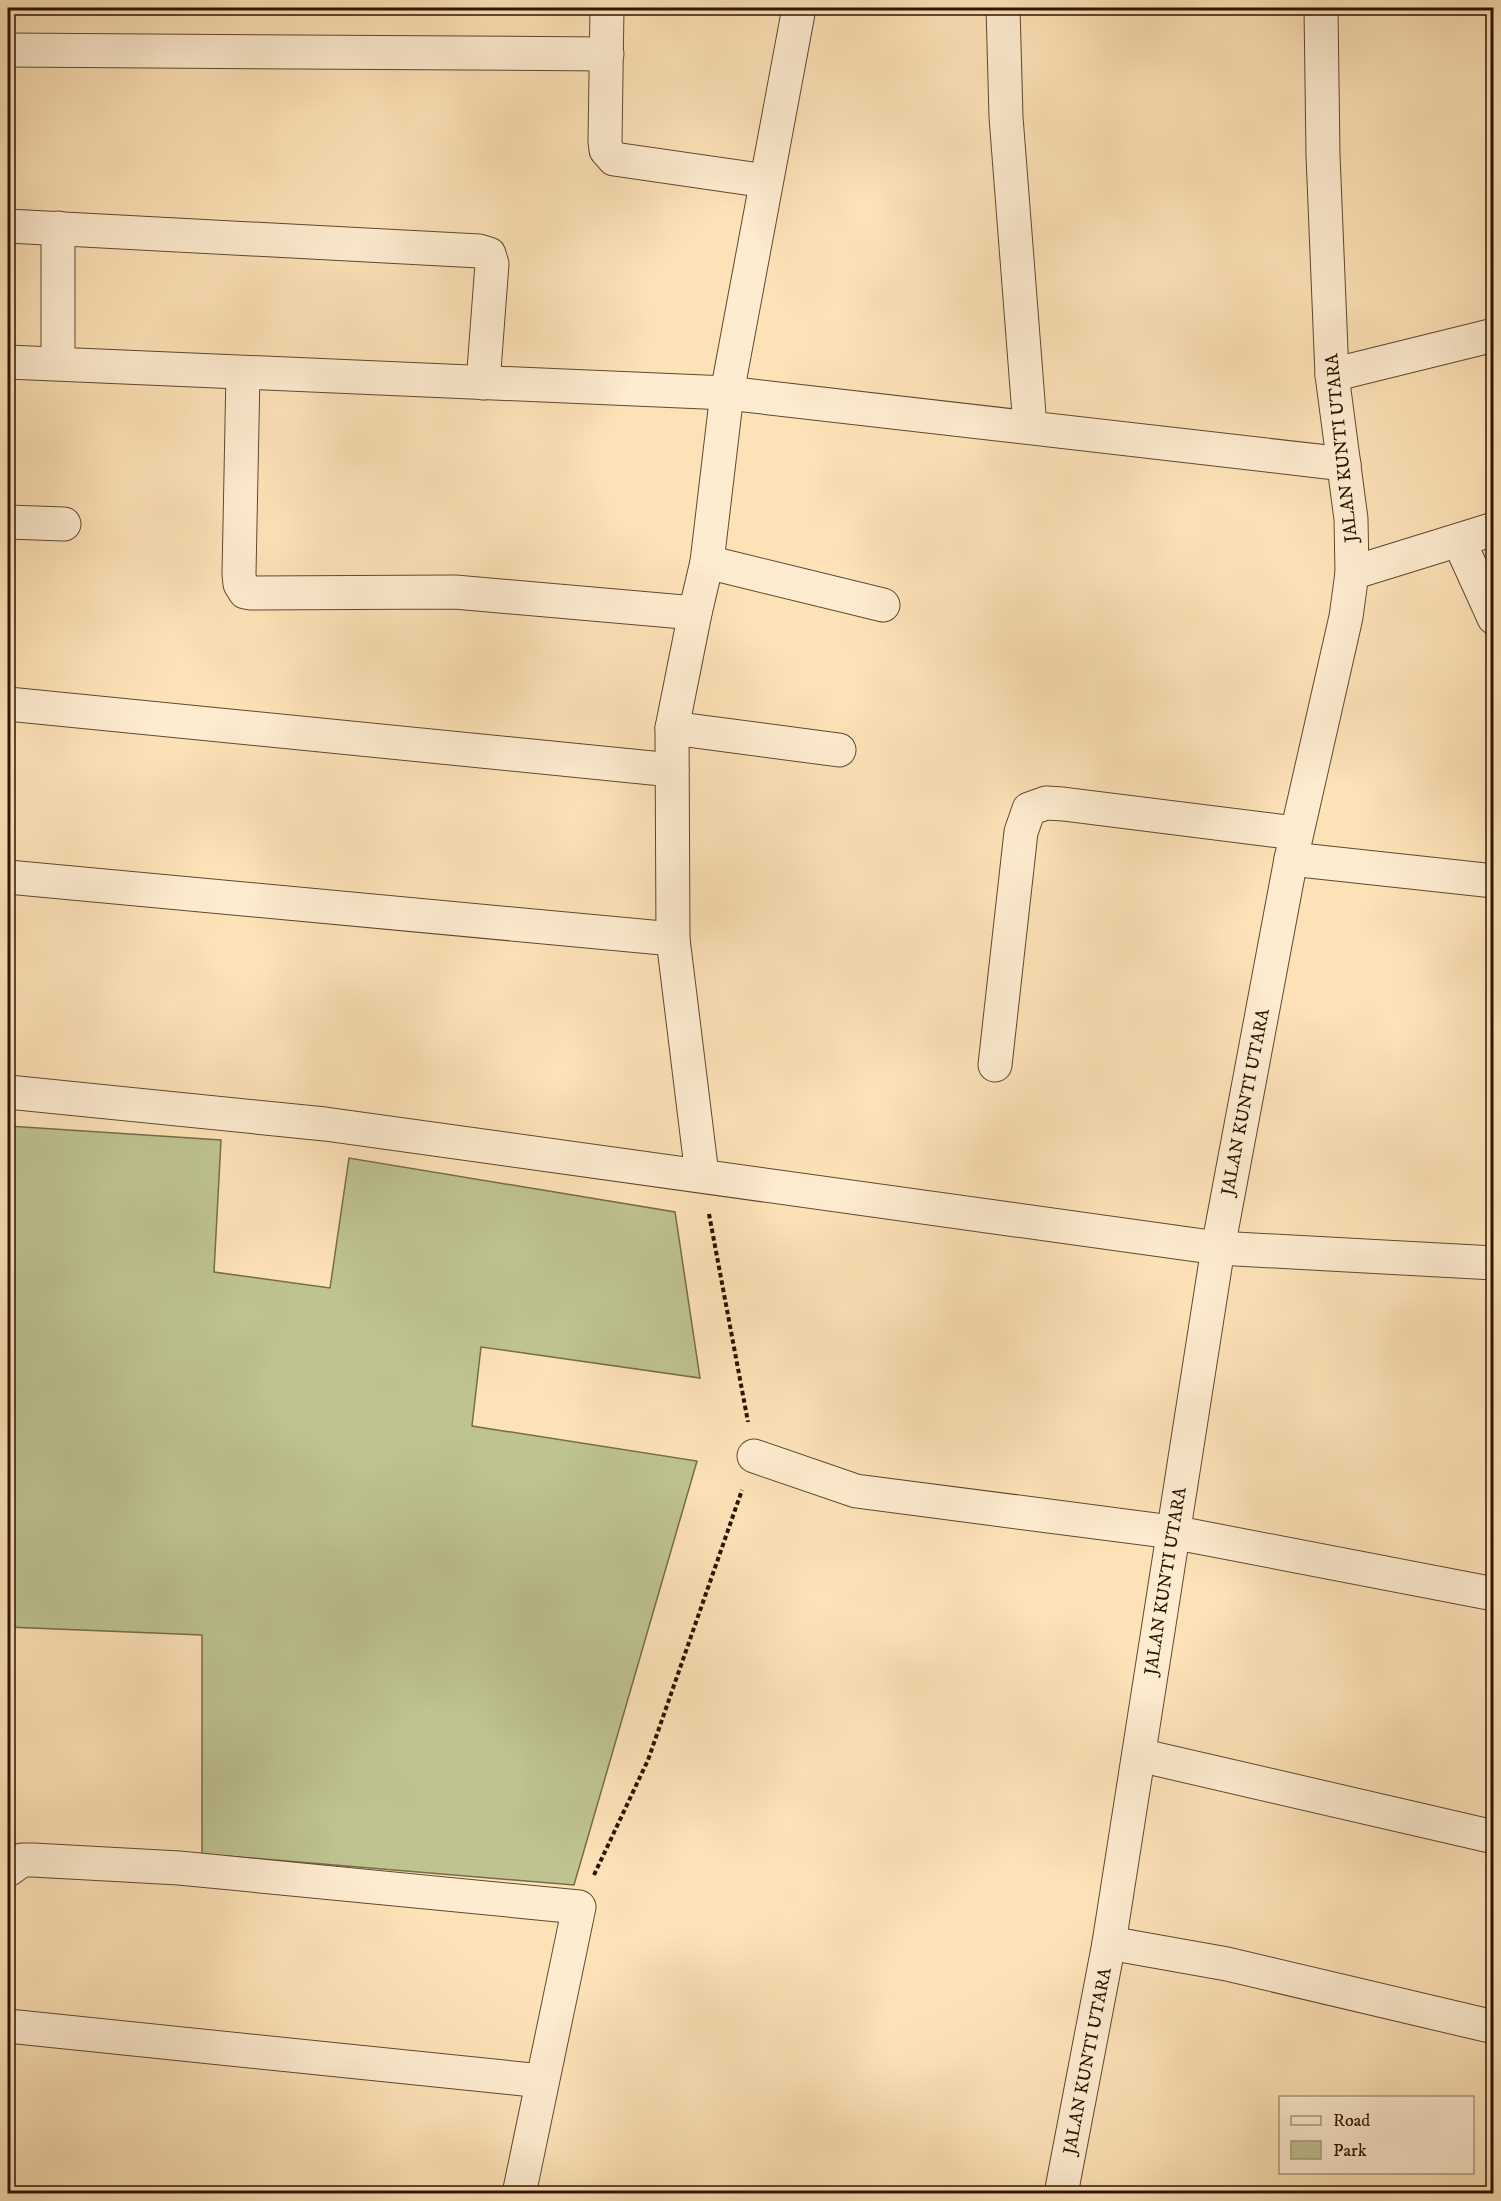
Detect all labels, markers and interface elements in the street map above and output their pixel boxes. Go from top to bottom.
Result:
street label: JALAN KUNTI UTARA [1321,352,1363,545]
street label: JALAN KUNTI UTARA [1217,1006,1275,1199]
street label: JALAN KUNTI UTARA [1140,1485,1192,1679]
street label: JALAN KUNTI UTARA [1059,1965,1117,2158]
legend [1279,2096,1474,2174]
text: Road [1333,2110,1370,2132]
text: Park [1333,2140,1367,2162]

